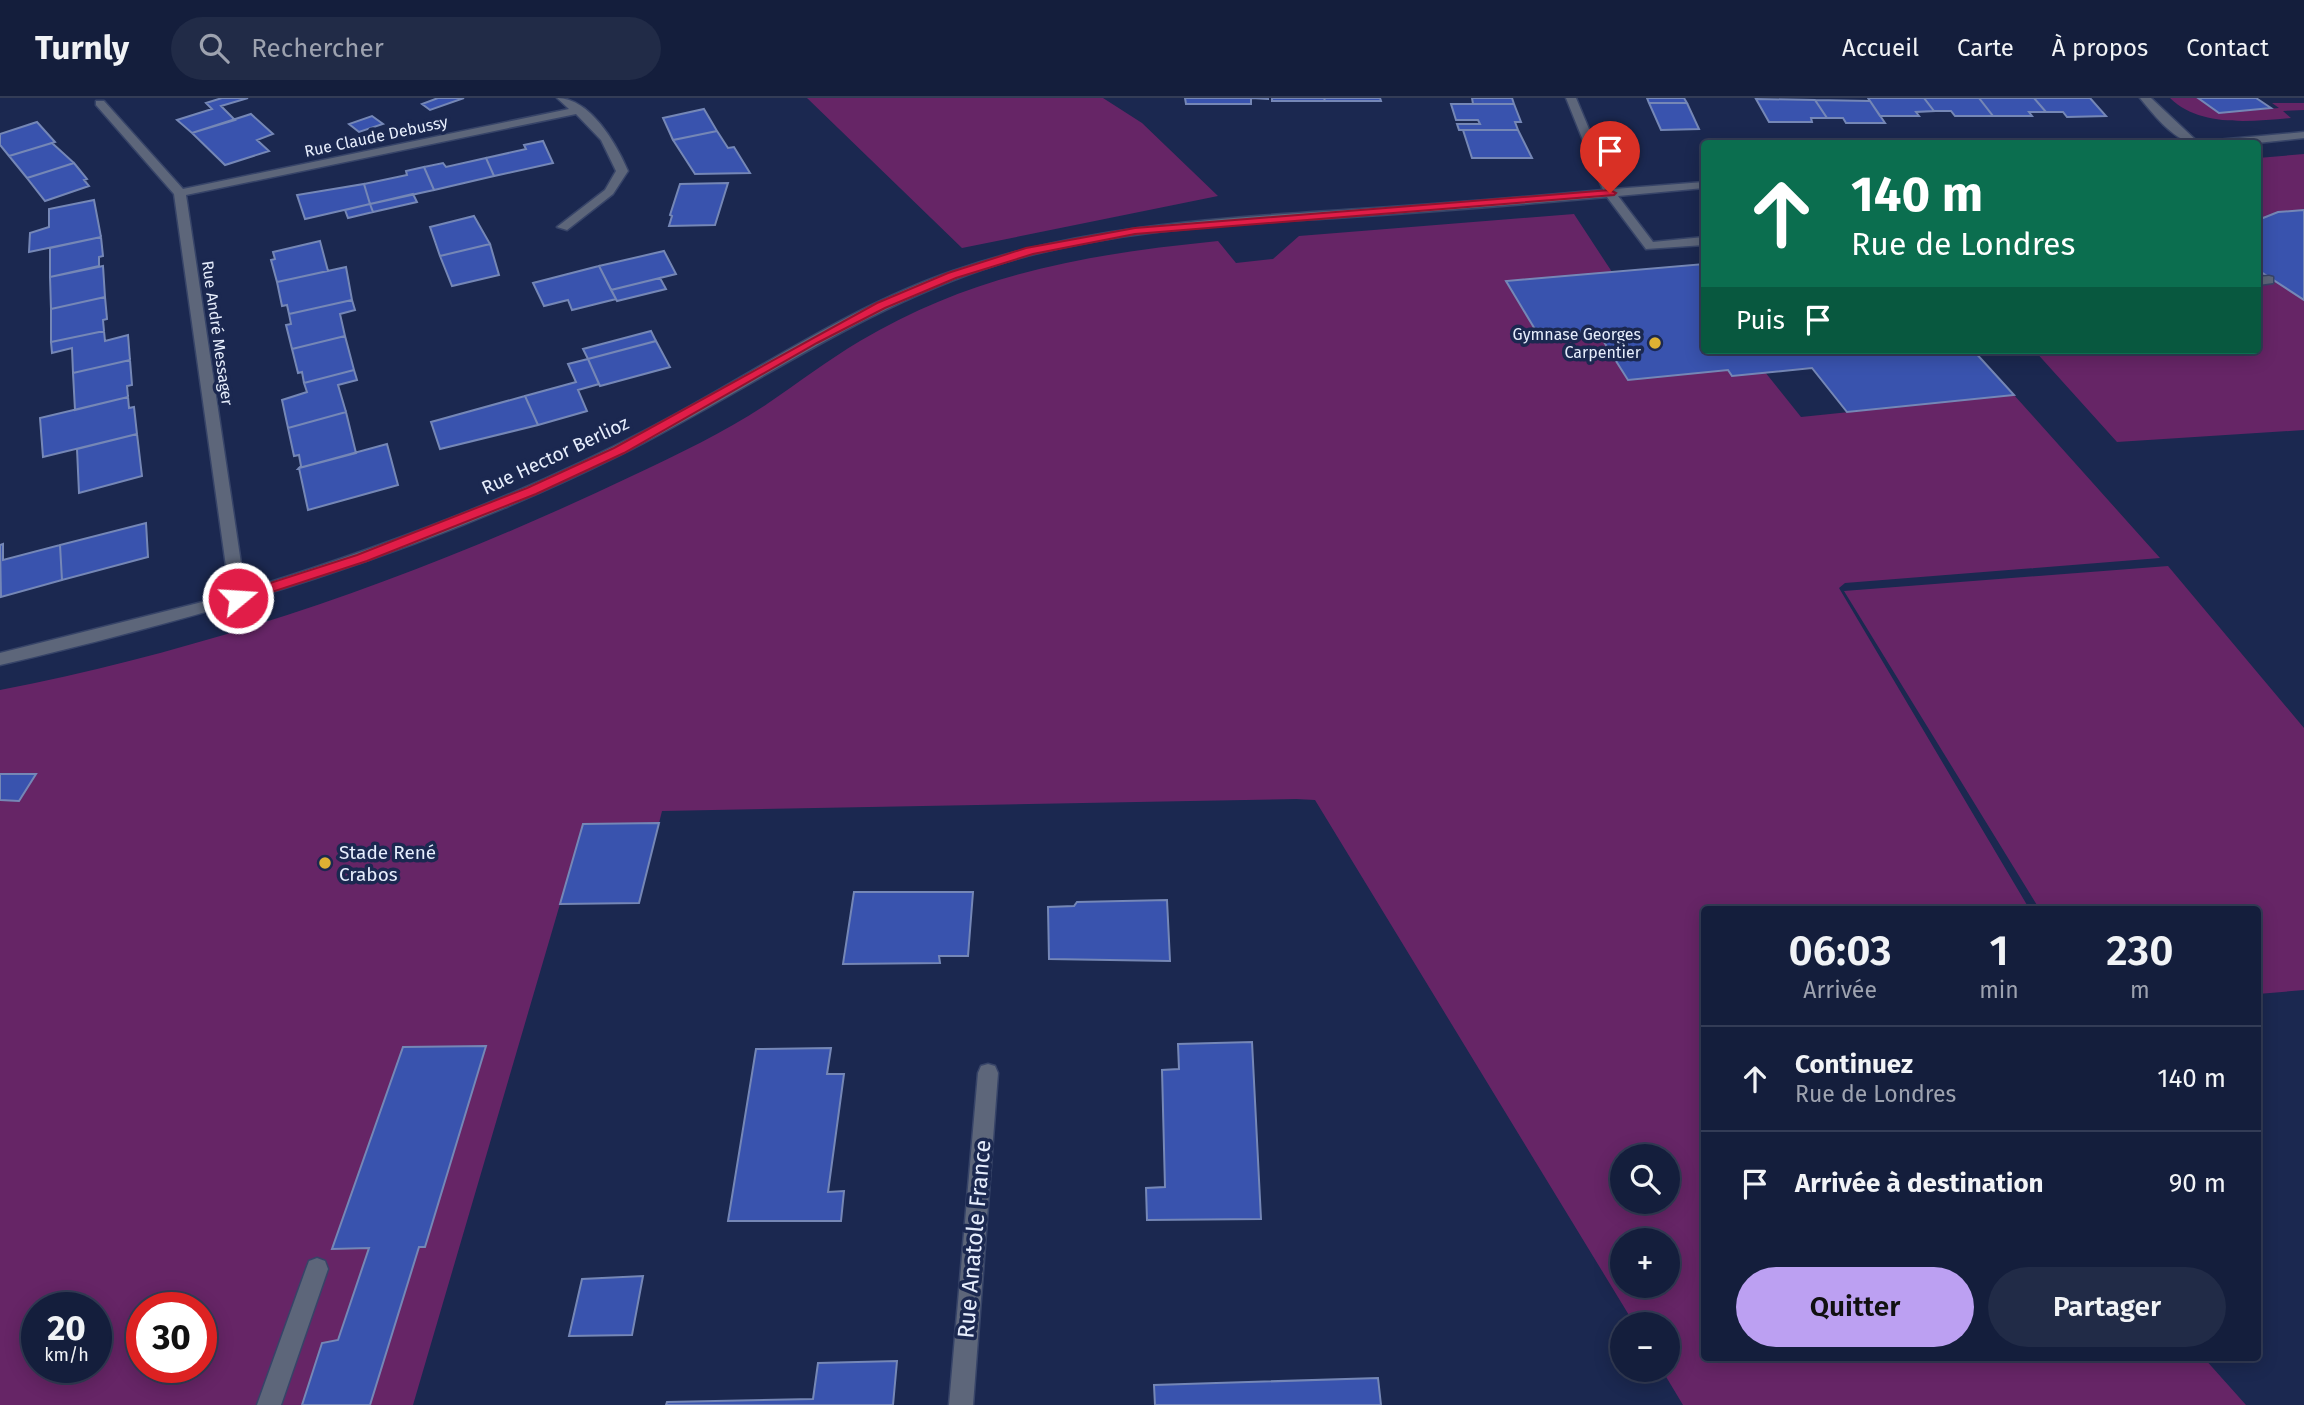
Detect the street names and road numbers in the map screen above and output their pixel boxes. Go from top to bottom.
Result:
street label: Rue Claude Debussy [303,112,450,161]
street label: Rue André Messager [198,259,237,407]
street label: Rue Hector Berlioz [478,411,632,500]
street label: Rue Anatole France [951,1138,997,1340]

